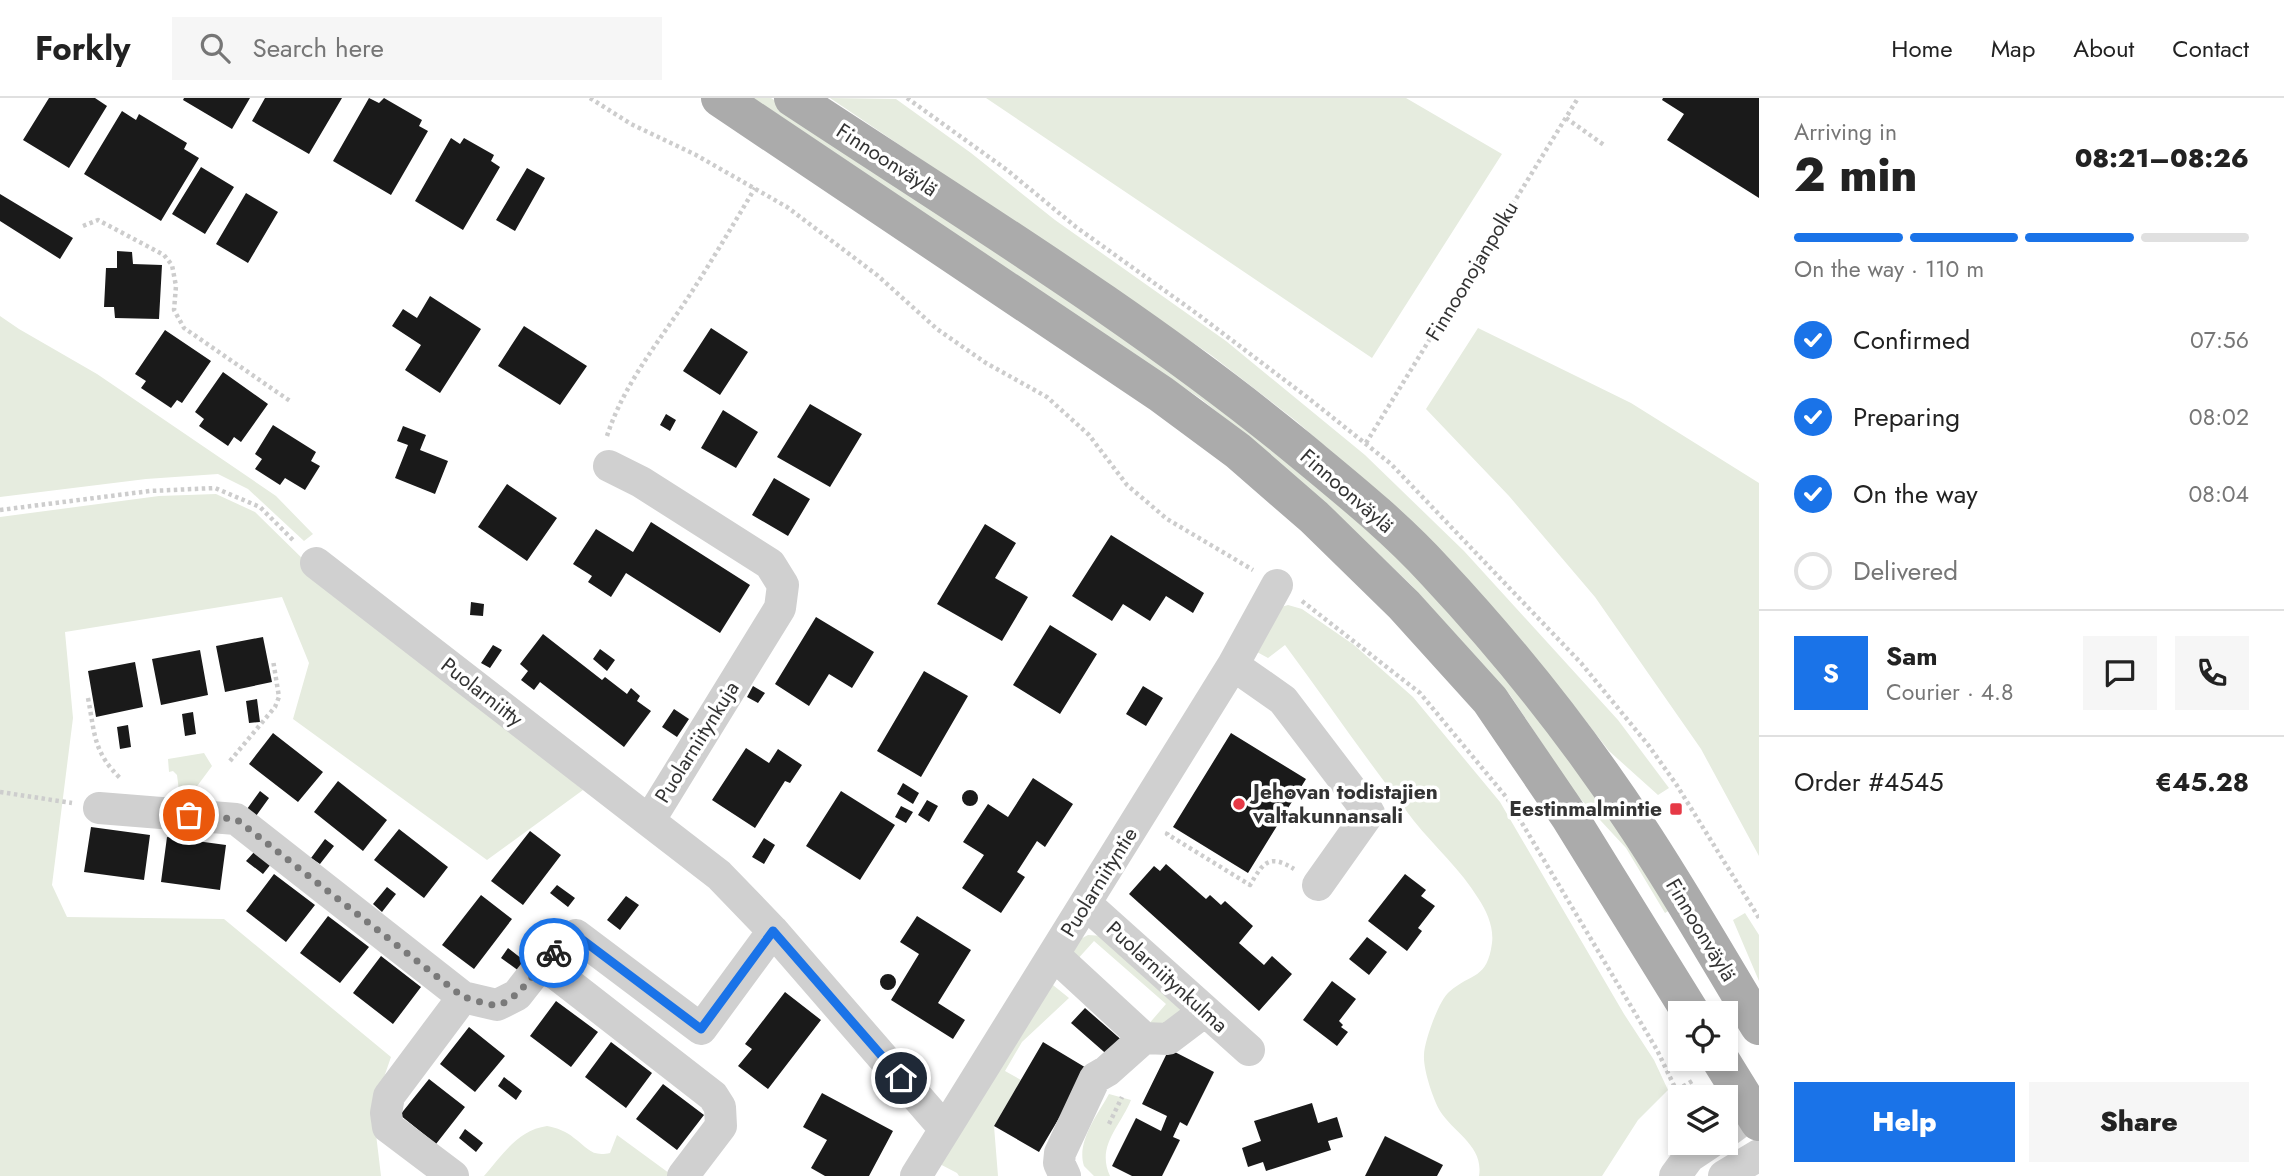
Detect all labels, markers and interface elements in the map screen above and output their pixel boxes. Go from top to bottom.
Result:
search box [172,17,662,80]
text: Forkly [35,25,130,72]
icon: search [196,29,234,67]
text: Search here [252,29,384,67]
text: Home [1891,31,1953,66]
text: Map [1991,31,2035,66]
text: About [2073,31,2134,66]
text: Contact [2172,31,2249,66]
text: Arriving in [1794,115,1897,149]
street label: Finnoonväylä [830,116,944,204]
text: 08:21–08:26 [2075,139,2249,177]
text: 2 min [1794,142,1918,208]
street label: Finnoonojanpolku [1418,195,1526,347]
text: On the way · 110 m [1794,252,1984,286]
icon: check [1794,321,1832,359]
text: Confirmed [1853,321,1970,359]
text: 07:56 [2190,323,2249,357]
icon: check [1794,398,1832,436]
text: Preparing [1853,398,1960,436]
text: 08:02 [2189,400,2249,434]
street label: Finnoonväylä [1294,442,1400,540]
icon: check [1794,475,1832,513]
text: On the way [1853,475,1978,513]
text: 08:04 [2189,477,2249,511]
text: Delivered [1853,552,1958,590]
button: chat [2083,636,2157,710]
button: phone [2175,636,2249,710]
text: Sam [1886,637,1938,675]
street label: Puolarniitty [435,650,530,734]
text: S [1823,654,1839,692]
street label: Puolarniitynkuja [648,675,746,809]
text: Courier · 4.8 [1886,675,2014,709]
text: Order #4545 [1794,763,1944,801]
text: €45.28 [2155,763,2249,801]
place label: Jehovan todistajien valtakunnansali [1249,777,1438,831]
pin [159,785,219,845]
place label: Eestinmalmintie [1509,794,1662,824]
icon: bag [170,796,208,834]
marker: Jehovan todistajien valtakunnansali [1231,796,1247,812]
marker: Eestinmalmintie [1668,801,1684,817]
street label: Puolarniityntie [1053,821,1145,943]
street label: Finnoonväylä [1658,873,1744,987]
street label: Puolarniitynkulma [1100,914,1234,1040]
courier [519,918,589,988]
icon: bike [535,934,573,972]
map controls [1668,1001,1738,1155]
button: locate [1668,1001,1738,1071]
pin [871,1048,931,1108]
icon: home [882,1059,920,1097]
button: Help [1794,1082,2015,1162]
button: Share [2029,1082,2249,1162]
button: layers [1668,1085,1738,1155]

